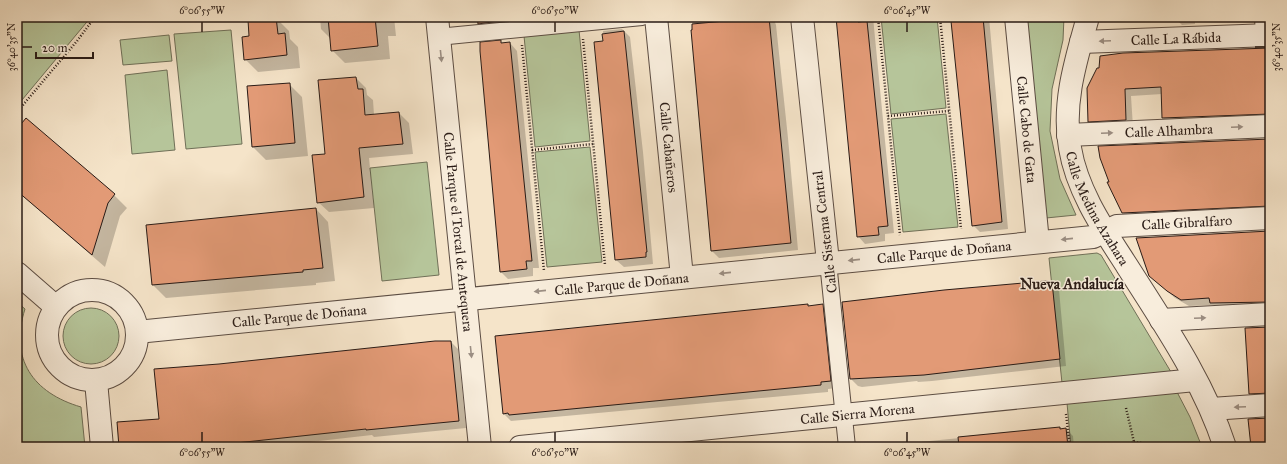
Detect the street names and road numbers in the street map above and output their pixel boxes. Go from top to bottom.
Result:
street label: Calle La Rábida [1130,28,1222,49]
street label: Calle Cabo de Gata [1013,75,1041,184]
street label: Calle Cabañeros [656,101,682,193]
street label: Calle Alhambra [1124,120,1214,141]
street label: Calle Parque el Torcal de Antequera [440,131,477,333]
street label: Calle Medina Azahara [1062,150,1133,269]
street label: Calle Sistema Central [809,170,841,294]
street label: Calle Gibralfaro [1141,211,1232,233]
street label: Calle Parque de Doñana [876,237,1012,267]
street label: Calle Parque de Doñana [554,269,690,299]
street label: Calle Parque de Doñana [231,301,367,331]
street label: Calle Sierra Morena [799,399,915,428]

